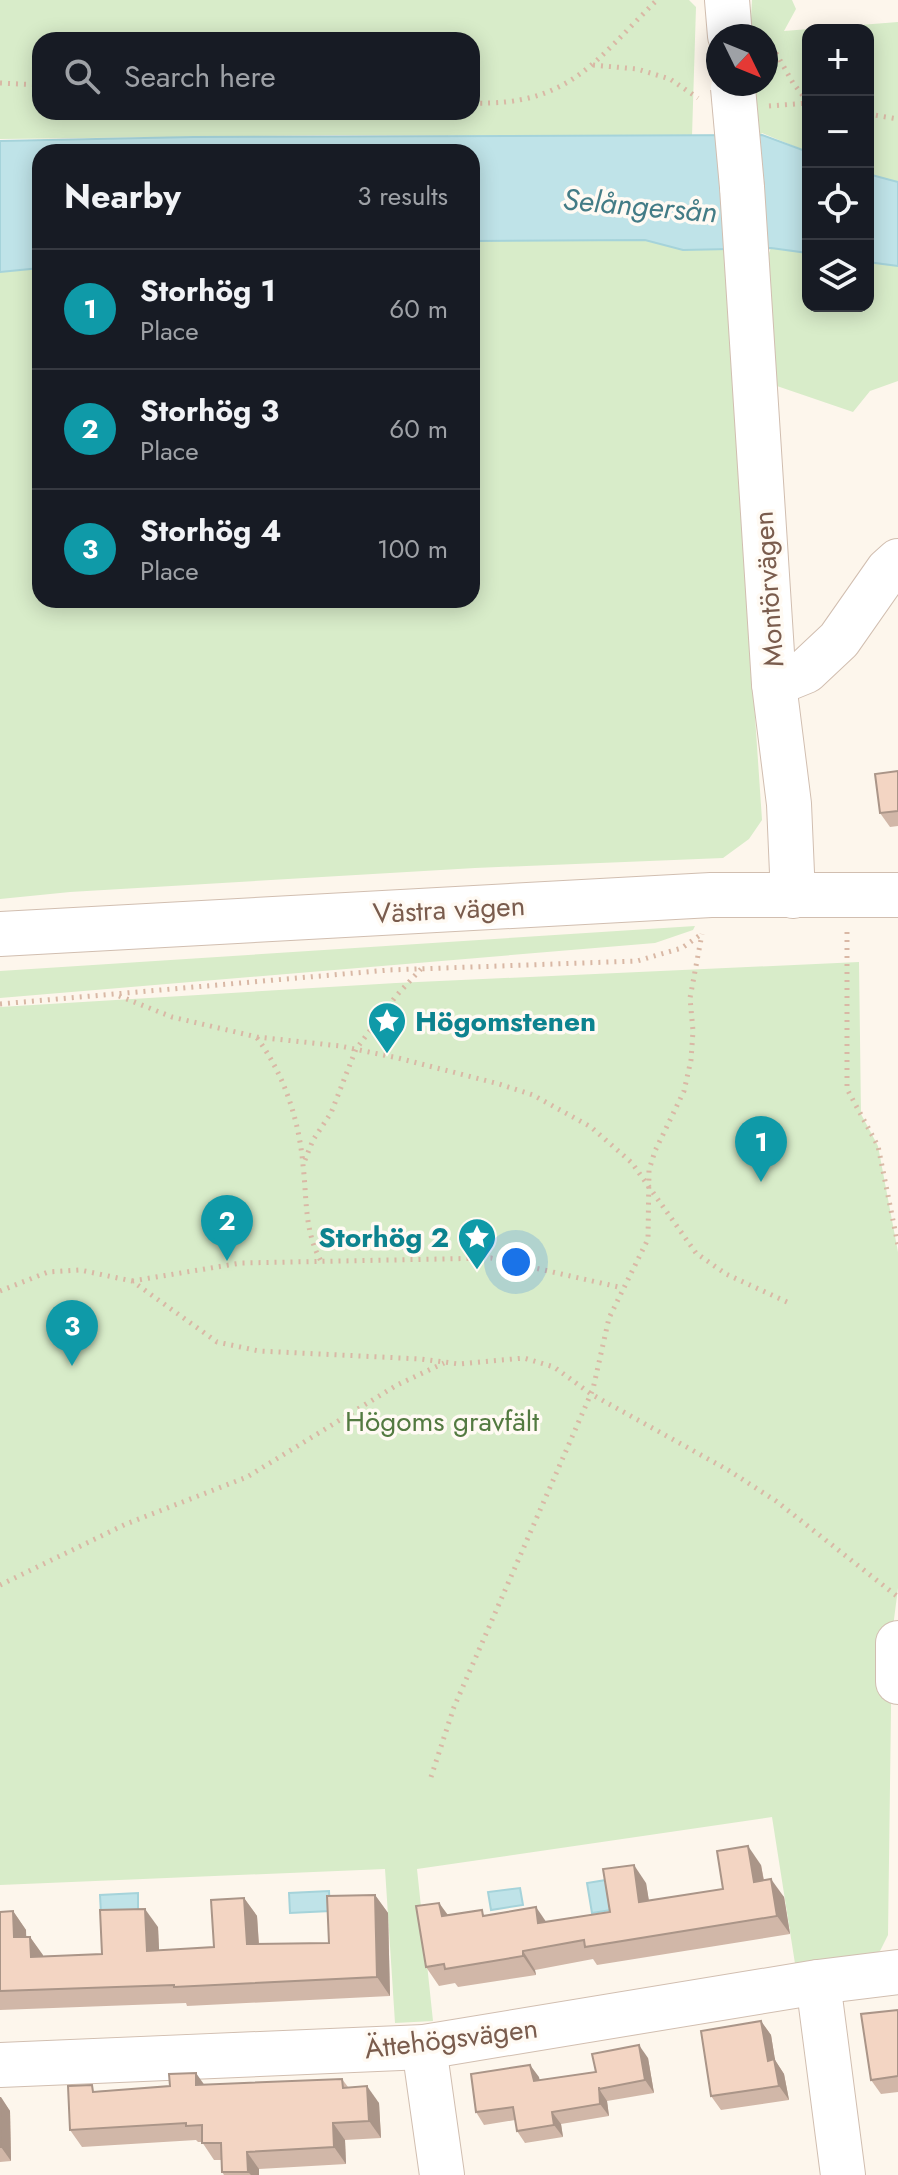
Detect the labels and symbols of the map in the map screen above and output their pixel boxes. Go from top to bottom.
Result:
north arrow [706,24,778,96]
water label: Selångersån [561,177,719,234]
street label: Montörvägen [743,510,794,668]
street label: Västra vägen [372,885,526,934]
place icon: Högomstenen [366,1000,408,1055]
place label: Högomstenen [415,1001,596,1042]
pin: 1 [735,1116,787,1182]
pin: 2 [201,1195,253,1261]
place icon: Storhög 2 [456,1216,498,1271]
place label: Storhög 2 [318,1217,449,1258]
your location [496,1242,536,1282]
pin: 3 [46,1300,98,1366]
park label: Högoms gravfält [345,1401,539,1442]
street label: Ättehögsvägen [362,2008,540,2069]

